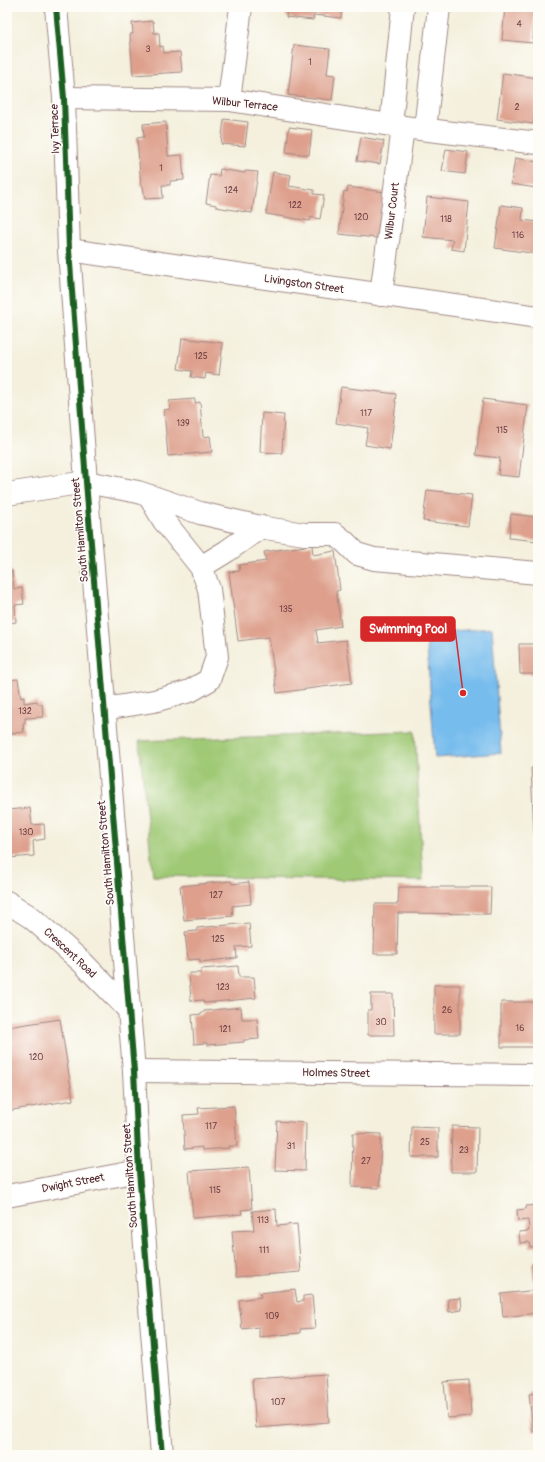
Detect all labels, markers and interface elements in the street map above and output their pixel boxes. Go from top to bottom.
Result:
house number: 4 [516,19,522,30]
house number: 3 [145,44,151,55]
house number: 1 [308,57,312,68]
street label: Wilbur Terrace [211,94,279,114]
house number: 2 [514,102,520,113]
street label: Ivy Terrace [48,103,62,154]
house number: 1 [159,163,163,174]
street label: Wilbur Court [382,181,402,240]
house number: 124 [224,185,239,196]
house number: 122 [288,200,302,211]
house number: 120 [354,212,368,223]
house number: 118 [440,214,452,225]
house number: 116 [512,230,524,241]
street label: Livingston Street [263,272,345,296]
house number: 125 [194,351,208,362]
house number: 117 [360,408,372,419]
house number: 139 [176,418,190,429]
house number: 115 [496,425,508,436]
street label: South Hamilton Street [69,477,91,583]
house number: 135 [279,604,293,615]
callout: Swimming Pool [361,617,455,641]
text: Swimming Pool [369,622,447,637]
house number: 132 [18,706,32,717]
street label: South Hamilton Street [95,800,117,906]
house number: 130 [19,827,33,838]
house number: 127 [209,890,223,901]
street label: Crescent Road [41,925,99,981]
house number: 125 [211,934,225,945]
house number: 123 [216,982,230,993]
house number: 26 [442,1005,452,1016]
house number: 30 [375,1017,387,1028]
house number: 16 [516,1023,524,1034]
house number: 121 [219,1024,231,1035]
house number: 120 [29,1052,43,1063]
street label: Holmes Street [302,1066,371,1080]
house number: 117 [205,1121,217,1132]
street label: South Hamilton Street [120,1123,140,1229]
house number: 25 [420,1137,430,1148]
house number: 31 [287,1141,295,1152]
house number: 23 [459,1145,469,1156]
house number: 27 [361,1156,371,1167]
street label: Dwight Street [40,1170,106,1195]
house number: 115 [209,1185,221,1196]
house number: 113 [257,1215,269,1226]
house number: 111 [259,1245,269,1256]
house number: 109 [265,1311,280,1322]
house number: 107 [271,1397,285,1408]

